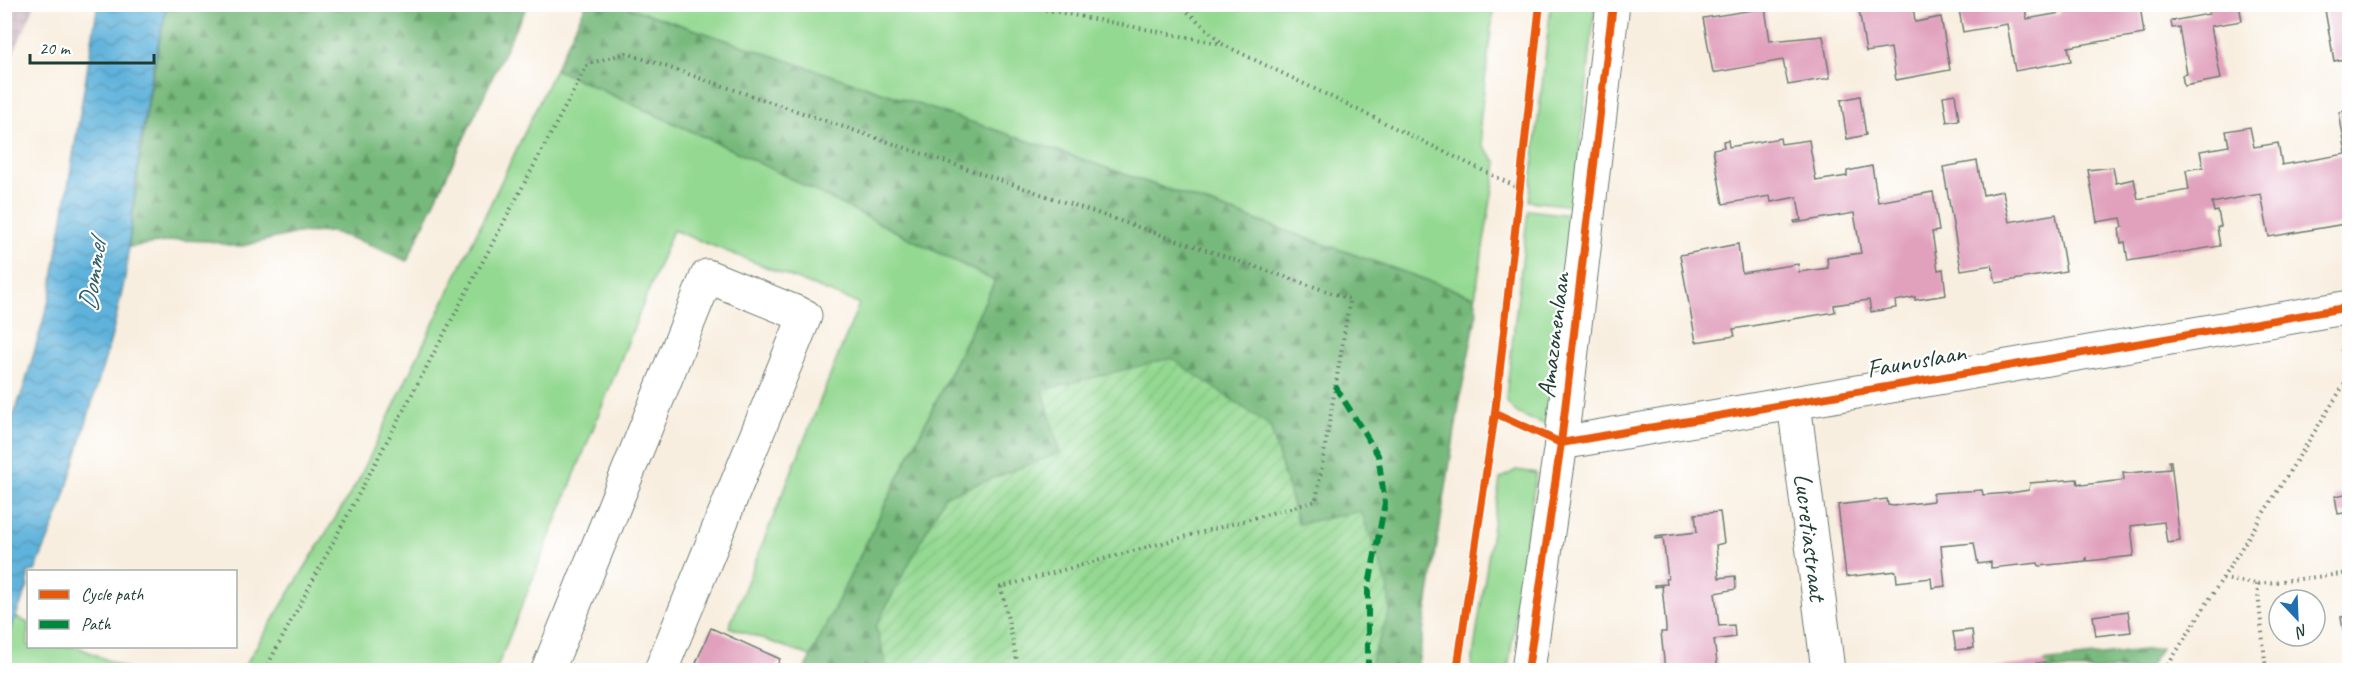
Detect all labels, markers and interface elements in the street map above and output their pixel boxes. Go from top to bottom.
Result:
scale bar [30,27,154,65]
text: 20 m [39,37,72,59]
water label: Dommel [70,230,115,313]
street label: Amazonenlaan [1529,269,1578,400]
street label: Faunuslaan [1864,335,1970,385]
street label: Lucretiastraat [1786,471,1835,605]
legend [27,570,237,648]
text: Cycle path [81,583,144,605]
north arrow [2267,588,2327,648]
text: Path [81,613,111,635]
text: N [2291,620,2311,643]

